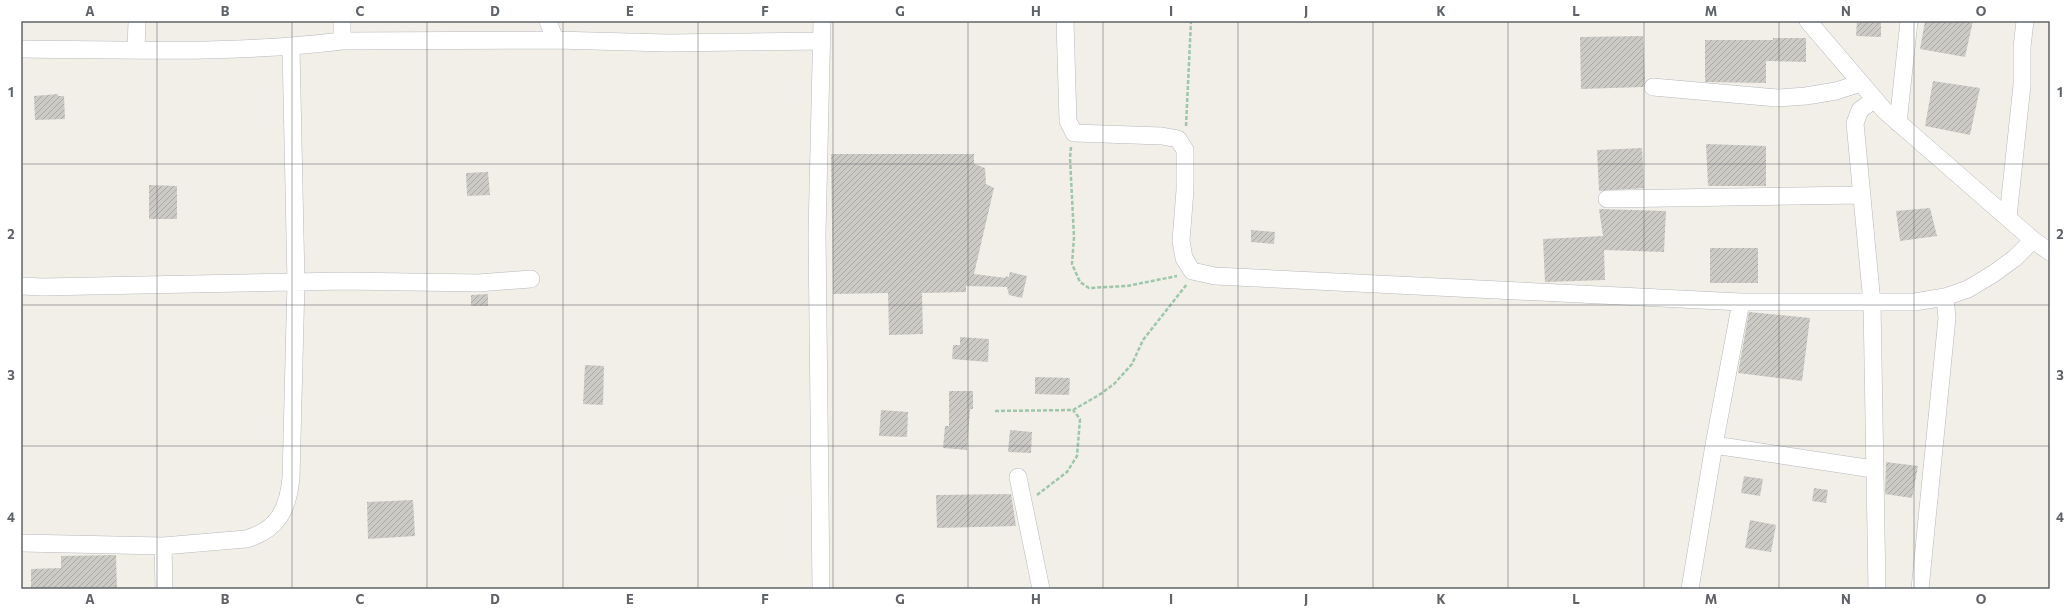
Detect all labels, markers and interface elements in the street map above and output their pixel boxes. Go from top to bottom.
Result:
text: A [85,3,95,19]
text: B [221,3,230,19]
text: C [356,3,365,19]
text: D [490,3,500,19]
text: E [626,3,634,19]
text: F [761,3,769,19]
text: G [895,3,905,19]
text: H [1031,3,1041,19]
text: I [1169,3,1173,19]
text: J [1304,3,1308,19]
text: K [1436,3,1446,19]
text: L [1572,3,1580,19]
text: M [1705,3,1717,19]
text: N [1841,3,1851,19]
text: O [1976,3,1987,19]
text: 1 [8,84,14,100]
text: 1 [2057,84,2063,100]
text: 2 [7,226,15,242]
text: 2 [2056,226,2064,242]
text: 3 [7,367,15,383]
text: 3 [2056,367,2064,383]
text: 4 [7,509,15,525]
text: 4 [2056,509,2064,525]
text: A [85,591,95,607]
text: B [221,591,230,607]
text: C [356,591,365,607]
text: D [490,591,500,607]
text: E [626,591,634,607]
text: F [761,591,769,607]
text: G [895,591,905,607]
text: H [1031,591,1041,607]
text: I [1169,591,1173,607]
text: J [1304,591,1308,607]
text: K [1436,591,1446,607]
text: L [1572,591,1580,607]
text: M [1705,591,1717,607]
text: N [1841,591,1851,607]
text: O [1976,591,1987,607]

